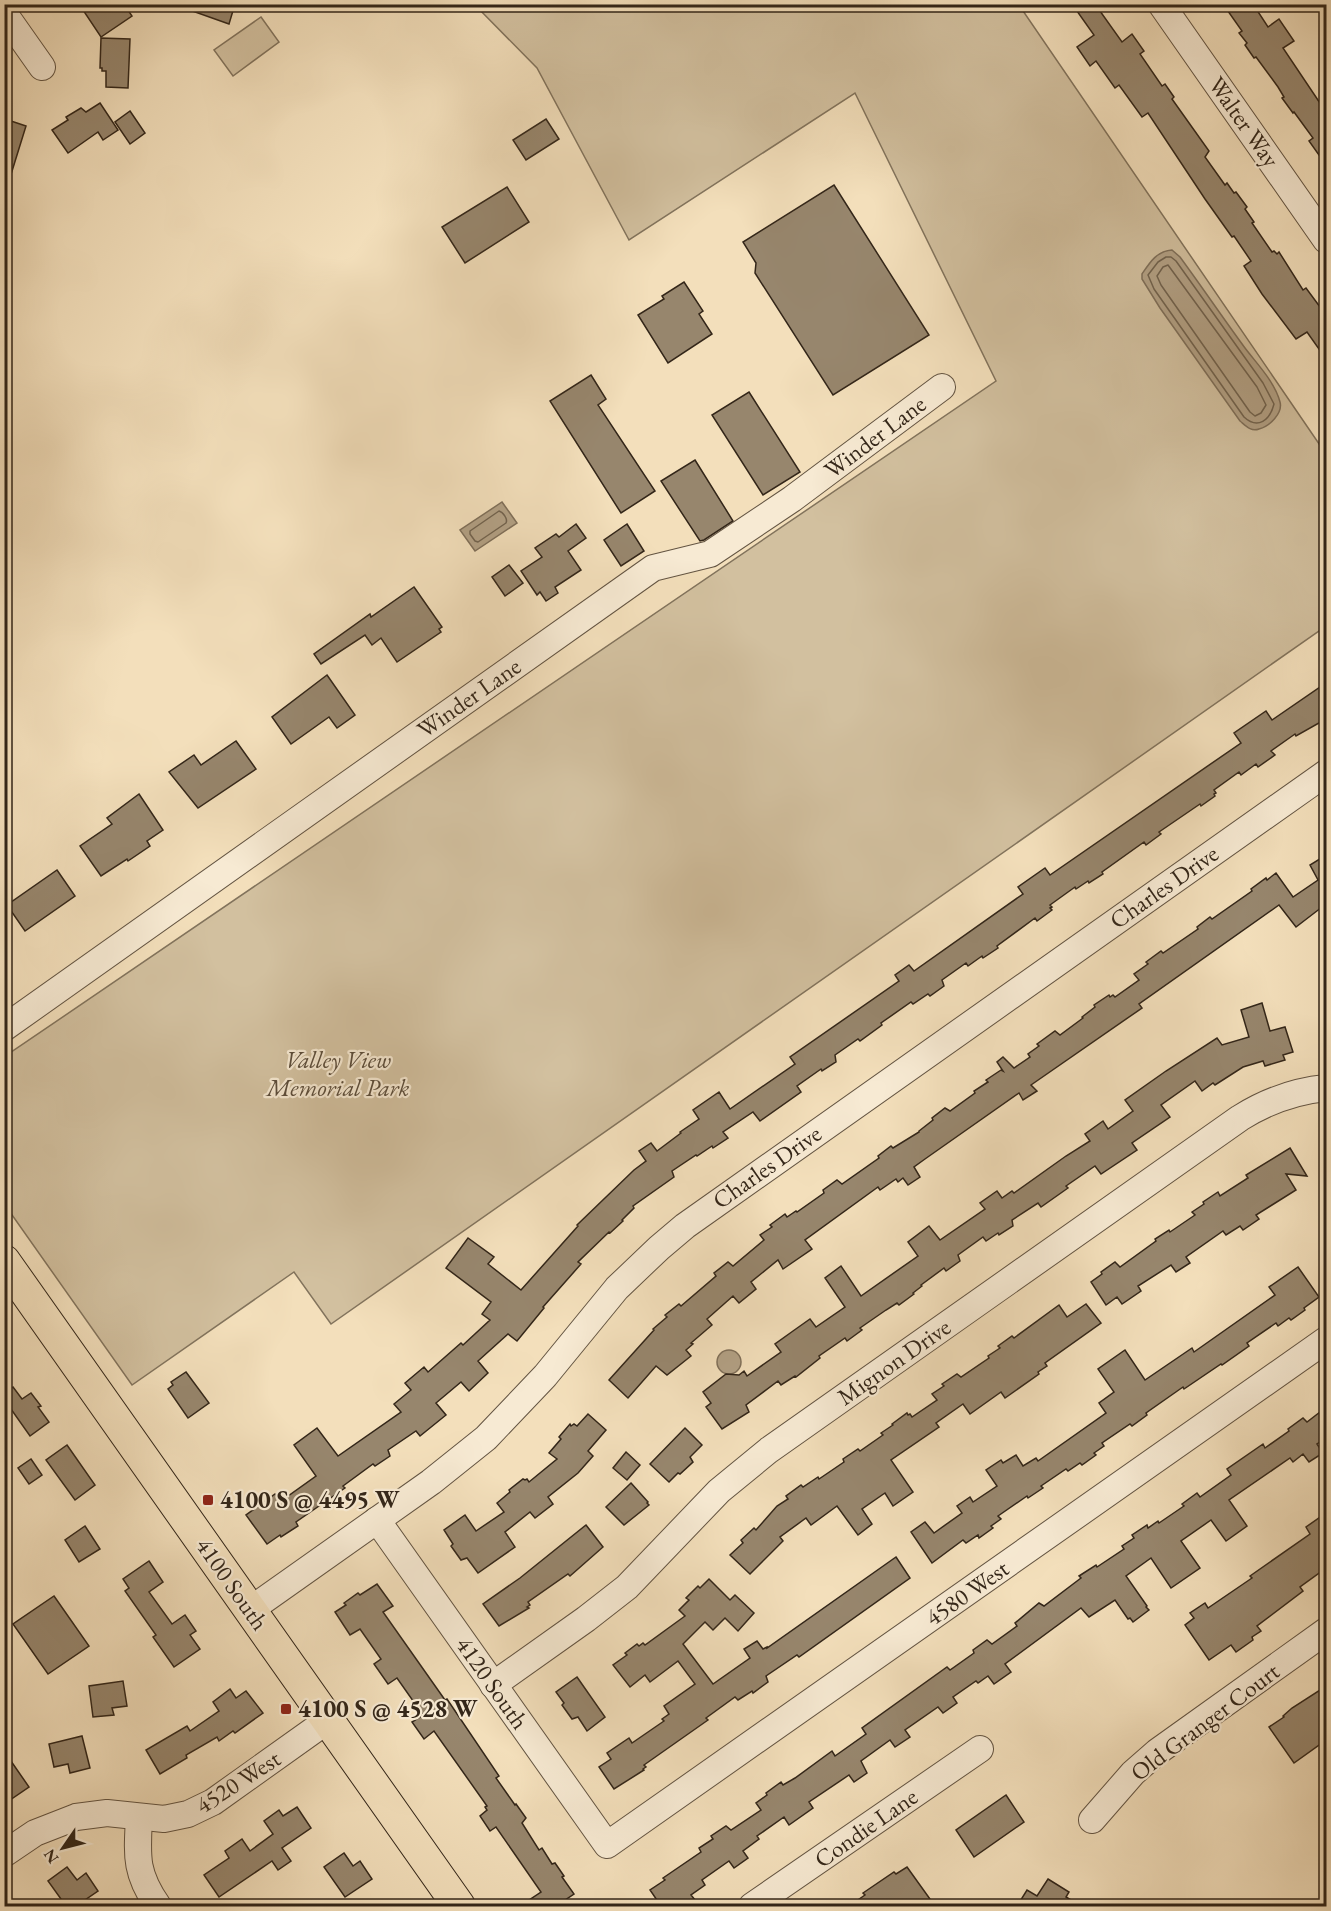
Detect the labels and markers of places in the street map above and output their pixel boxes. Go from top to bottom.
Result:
place label: 4100 S @ 4495 W [220,1484,400,1515]
marker: 4100 S @ 4495 W [201,1493,215,1507]
place label: 4100 S @ 4528 W [298,1693,478,1724]
marker: 4100 S @ 4528 W [279,1702,293,1716]

